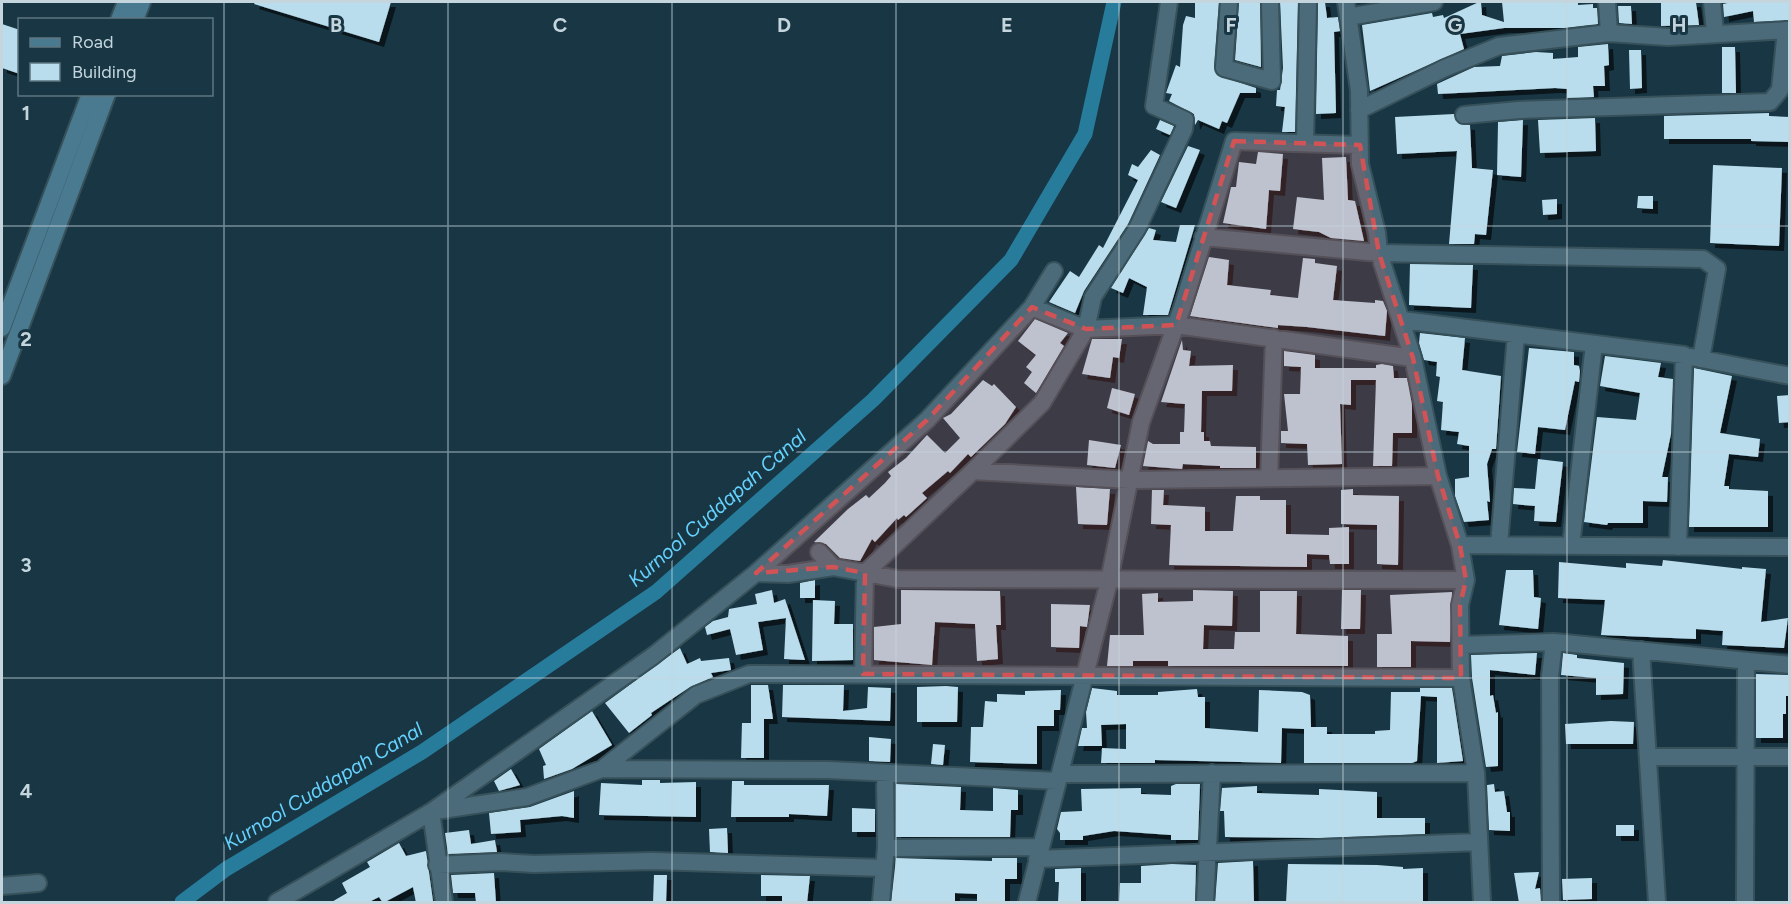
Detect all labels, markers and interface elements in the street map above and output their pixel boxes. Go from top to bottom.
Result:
text: B [330,13,342,37]
text: C [553,13,567,37]
text: D [777,13,791,37]
text: E [1001,13,1013,37]
text: F [1225,13,1237,37]
text: G [1448,13,1463,37]
text: H [1672,13,1687,37]
legend [18,18,213,96]
text: Road [72,31,113,53]
text: Building [72,61,137,83]
text: 1 [22,101,30,125]
text: 2 [20,327,32,351]
water label: Kurnool Cuddapah Canal [623,424,811,592]
text: 3 [20,553,32,577]
water label: Kurnool Cuddapah Canal [219,717,427,855]
text: 4 [20,779,33,803]

